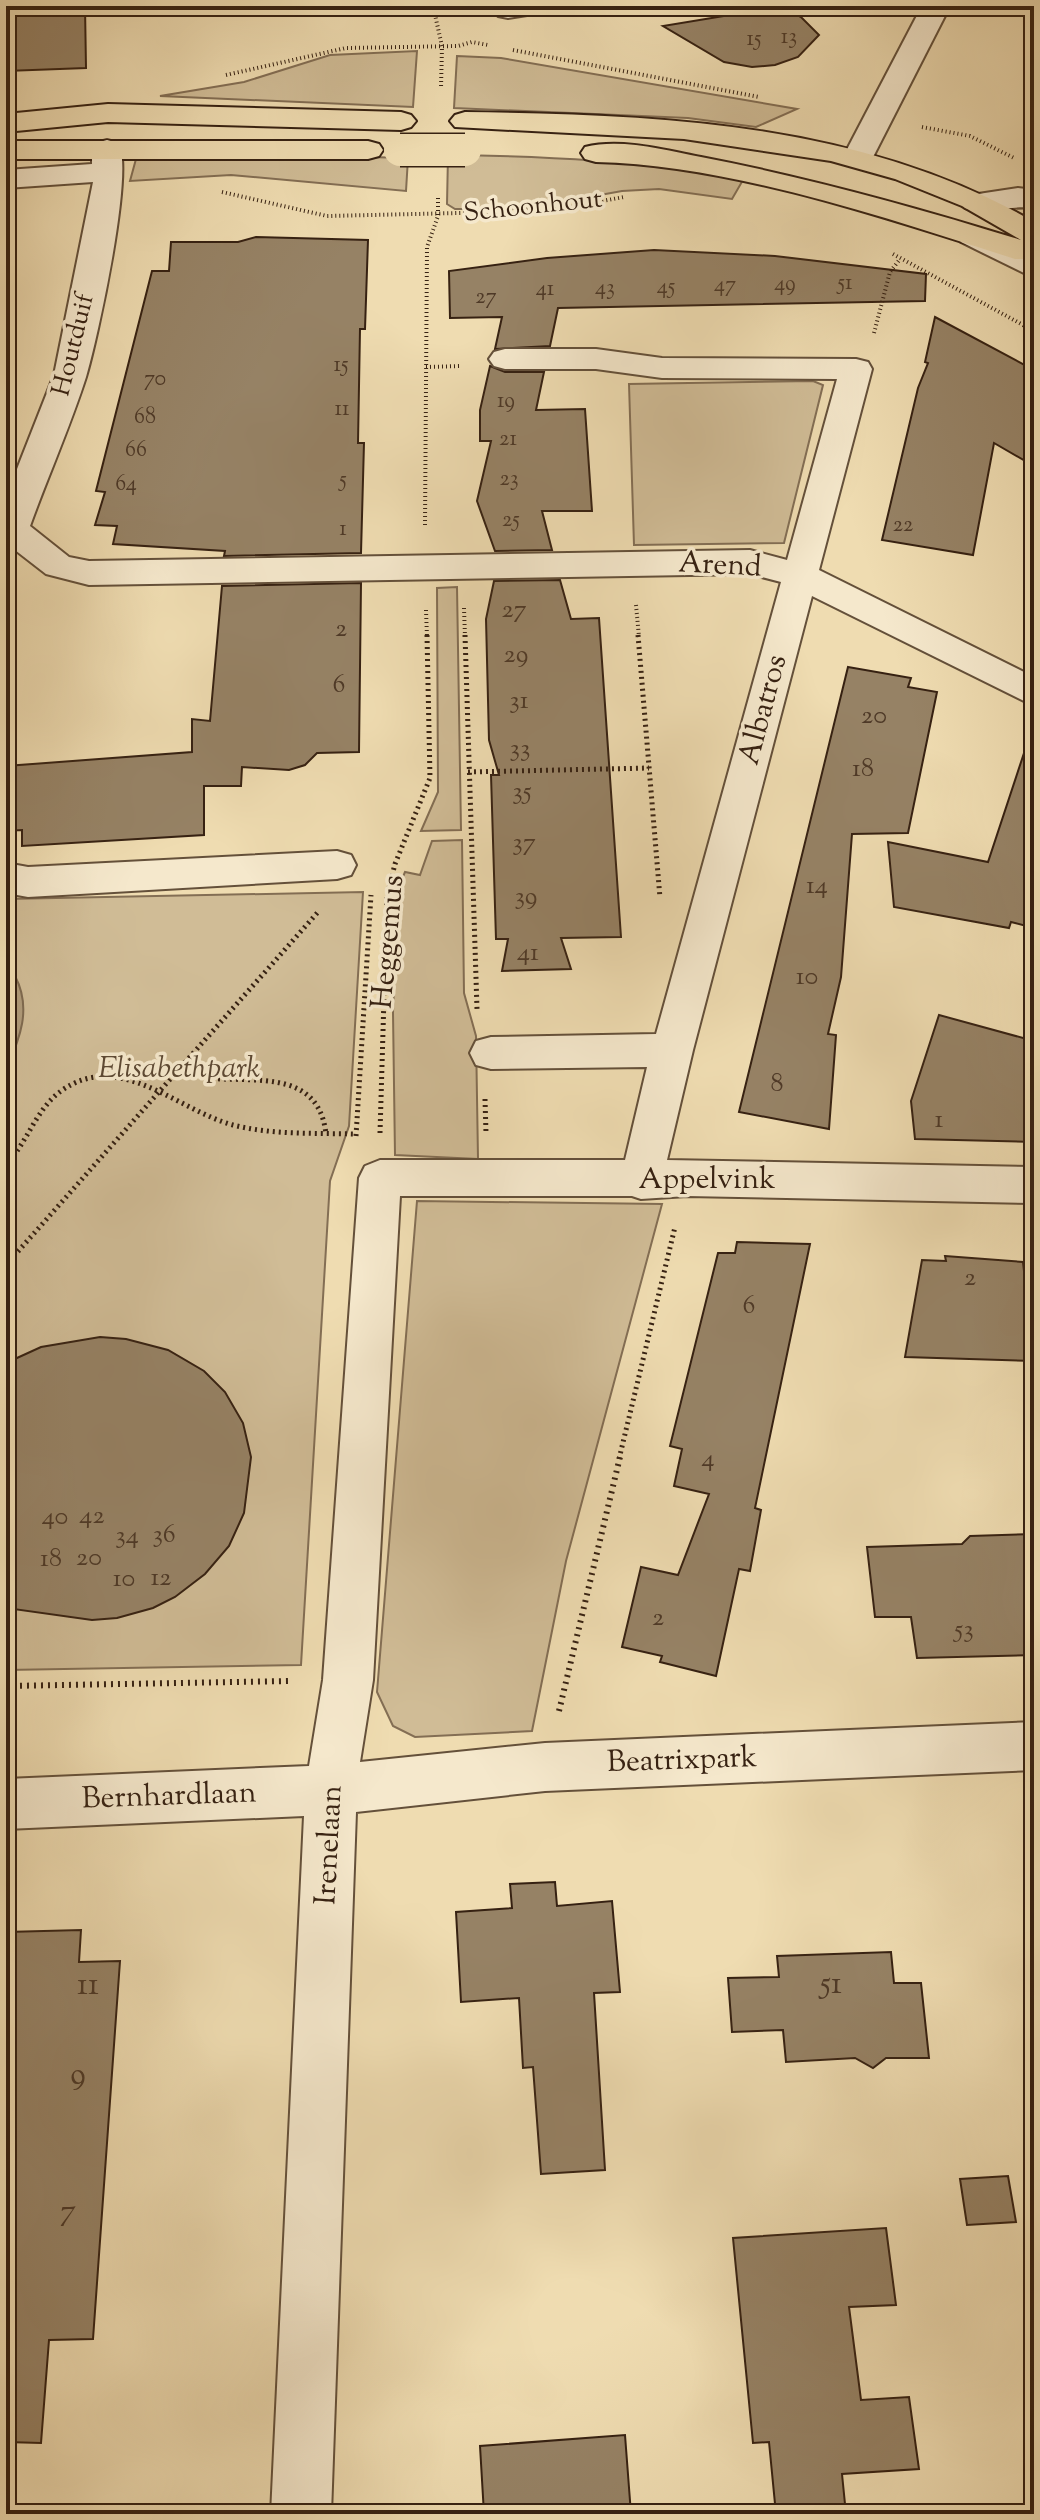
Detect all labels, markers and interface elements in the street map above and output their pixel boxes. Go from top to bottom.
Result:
house number: 13 [781,22,797,54]
house number: 15 [746,24,762,56]
street label: Schoonhout [462,181,604,233]
house number: 51 [835,268,853,300]
house number: 49 [774,269,796,301]
house number: 47 [714,270,736,302]
house number: 45 [657,272,676,304]
house number: 43 [595,273,615,305]
house number: 41 [536,274,555,306]
house number: 27 [475,282,497,314]
street label: Houtduif [43,289,105,400]
house number: 15 [333,350,349,382]
house number: 70 [144,364,166,396]
house number: 19 [497,386,515,418]
house number: 11 [335,394,350,426]
house number: 68 [134,402,156,434]
house number: 21 [499,424,517,456]
house number: 66 [125,435,147,467]
house number: 23 [499,464,519,496]
house number: 5 [337,465,347,497]
house number: 64 [115,469,137,501]
house number: 25 [502,505,520,537]
house number: 22 [893,510,913,542]
house number: 1 [339,514,347,546]
street label: Arend [677,542,763,590]
house number: 27 [501,592,527,629]
house number: 2 [335,611,347,648]
house number: 29 [504,637,528,674]
street label: Albatros [729,650,799,770]
house number: 6 [333,667,345,704]
house number: 31 [509,683,529,720]
house number: 20 [861,698,887,735]
house number: 33 [509,731,531,768]
house number: 18 [852,751,874,788]
house number: 35 [512,774,532,811]
house number: 37 [512,825,536,862]
house number: 14 [806,868,828,905]
street label: Heggemus [362,873,416,1011]
house number: 39 [515,879,537,916]
house number: 41 [517,935,539,972]
house number: 10 [796,959,818,996]
park label: Elisabethpark [98,1048,260,1091]
house number: 8 [770,1066,784,1103]
house number: 1 [935,1102,944,1139]
street label: Appelvink [638,1159,776,1202]
house number: 2 [964,1260,976,1297]
house number: 6 [743,1288,755,1325]
house number: 4 [701,1441,715,1478]
house number: 42 [79,1498,105,1535]
house number: 40 [42,1499,68,1536]
house number: 36 [152,1517,176,1554]
house number: 34 [115,1518,139,1555]
house number: 20 [76,1540,102,1577]
house number: 18 [40,1541,62,1578]
house number: 12 [150,1560,172,1597]
house number: 10 [113,1561,135,1598]
house number: 2 [652,1600,664,1637]
house number: 53 [952,1612,974,1649]
street label: Beatrixpark [606,1737,758,1785]
street label: Bernhardlaan [81,1772,257,1822]
street label: Irenelaan [305,1784,355,1906]
house number: 51 [818,1962,842,2008]
house number: 11 [77,1963,99,2009]
house number: 9 [70,2053,86,2099]
house number: 7 [60,2189,76,2235]

